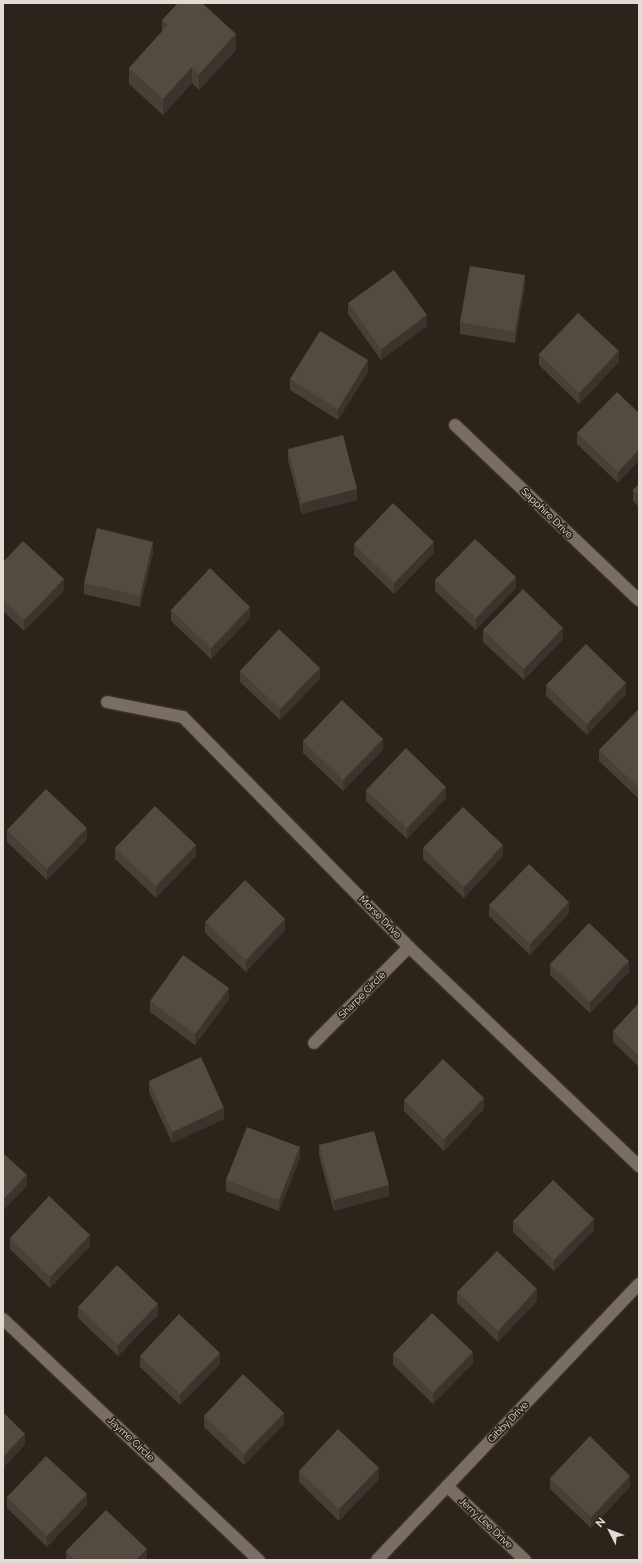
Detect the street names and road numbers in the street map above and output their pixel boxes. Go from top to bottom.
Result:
street label: Sapphire Drive [519,485,575,541]
street label: Morse Drive [356,893,404,941]
street label: Sharpe Circle [336,969,388,1021]
street label: Gibby Drive [485,1399,531,1445]
street label: Jayme Circle [105,1414,157,1464]
street label: Jerry Lee Drive [457,1495,515,1551]

